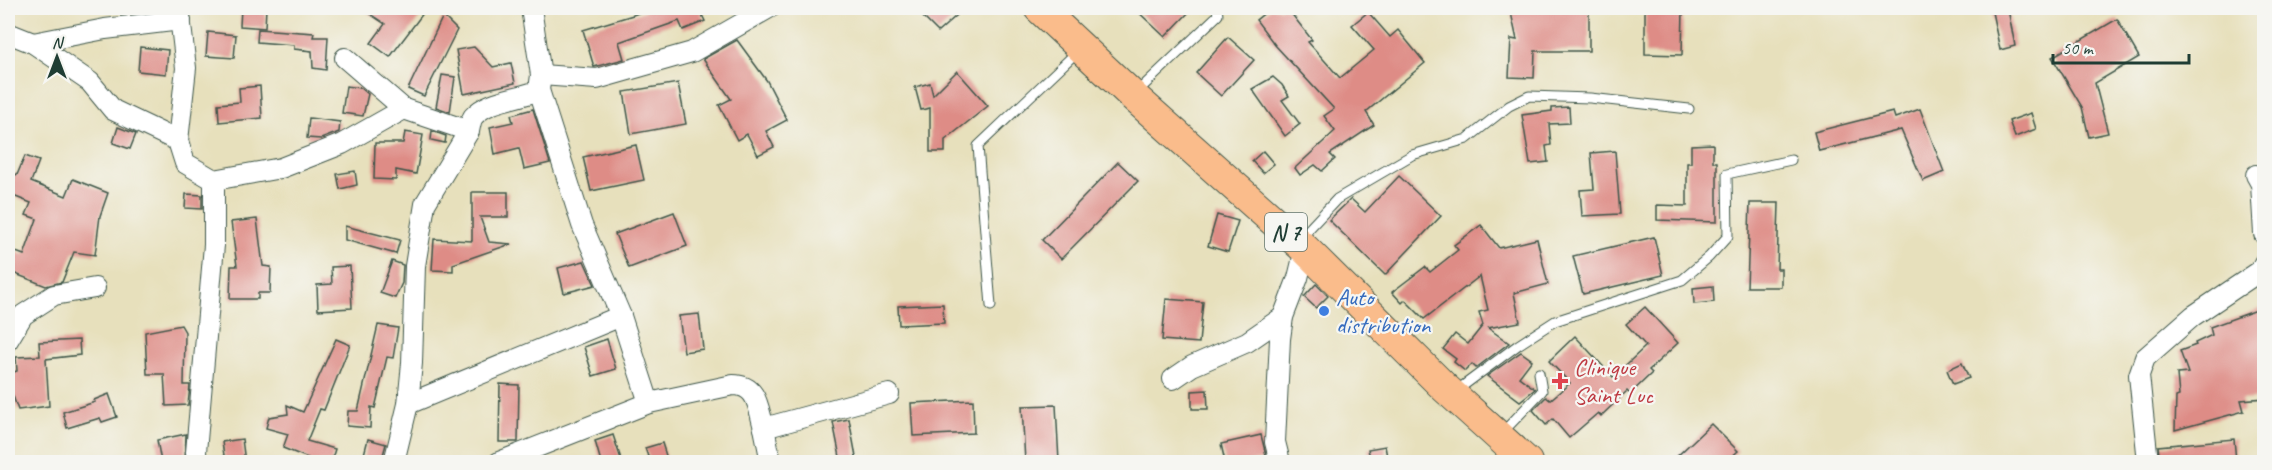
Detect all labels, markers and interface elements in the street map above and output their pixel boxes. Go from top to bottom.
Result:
north arrow [27,27,87,87]
scale bar [2053,27,2190,65]
text: N [52,33,65,53]
text: 50 m [2062,37,2095,59]
road number: N 7 [1265,213,1307,251]
place label: Auto distribution [1336,282,1431,340]
marker: Auto distribution [1317,304,1331,318]
place label: Clinique Saint Luc [1574,352,1654,410]
marker: Clinique Saint Luc [1551,372,1569,390]

